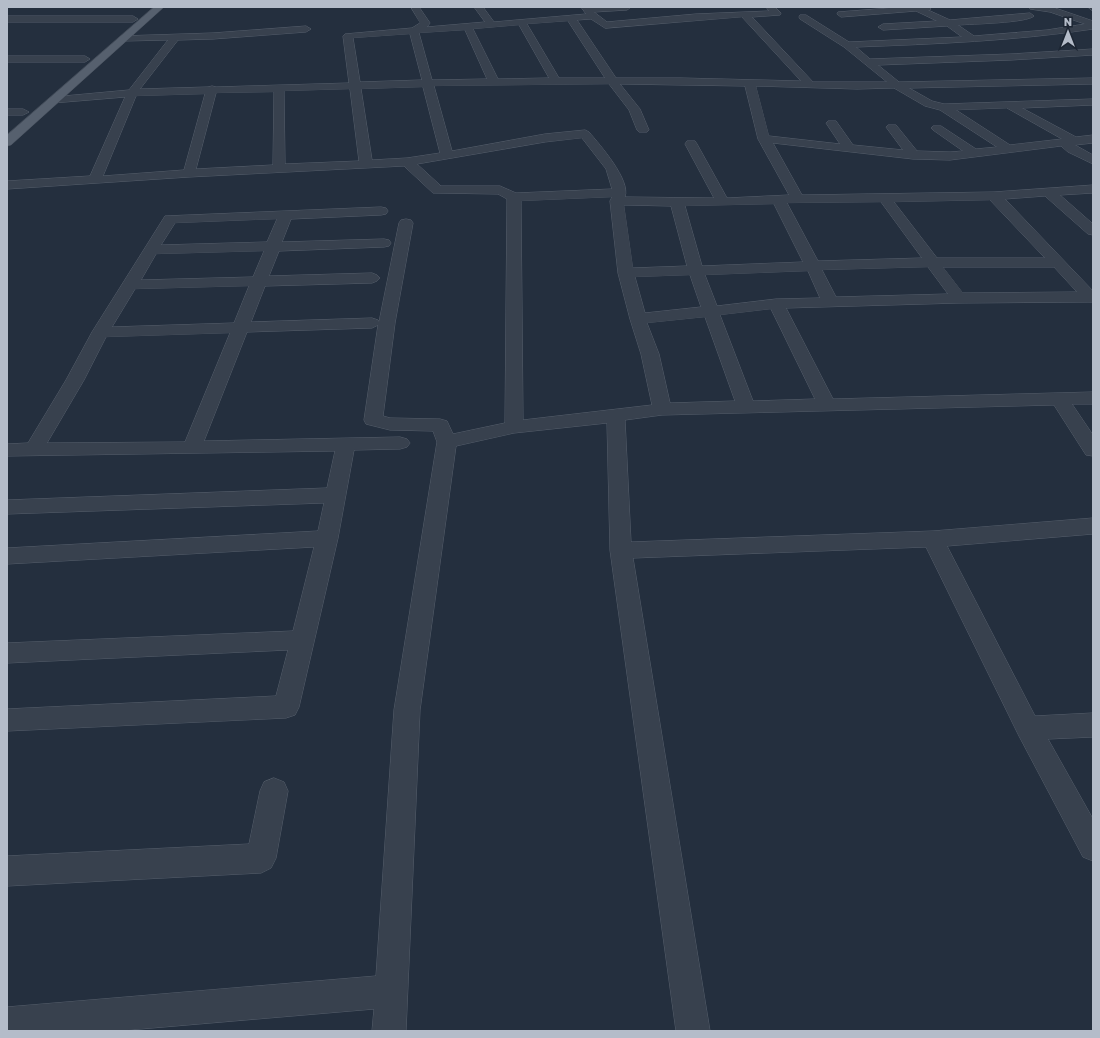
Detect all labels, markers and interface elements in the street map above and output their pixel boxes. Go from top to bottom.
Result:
north arrow [1048,12,1088,52]
text: N [1064,15,1072,28]

